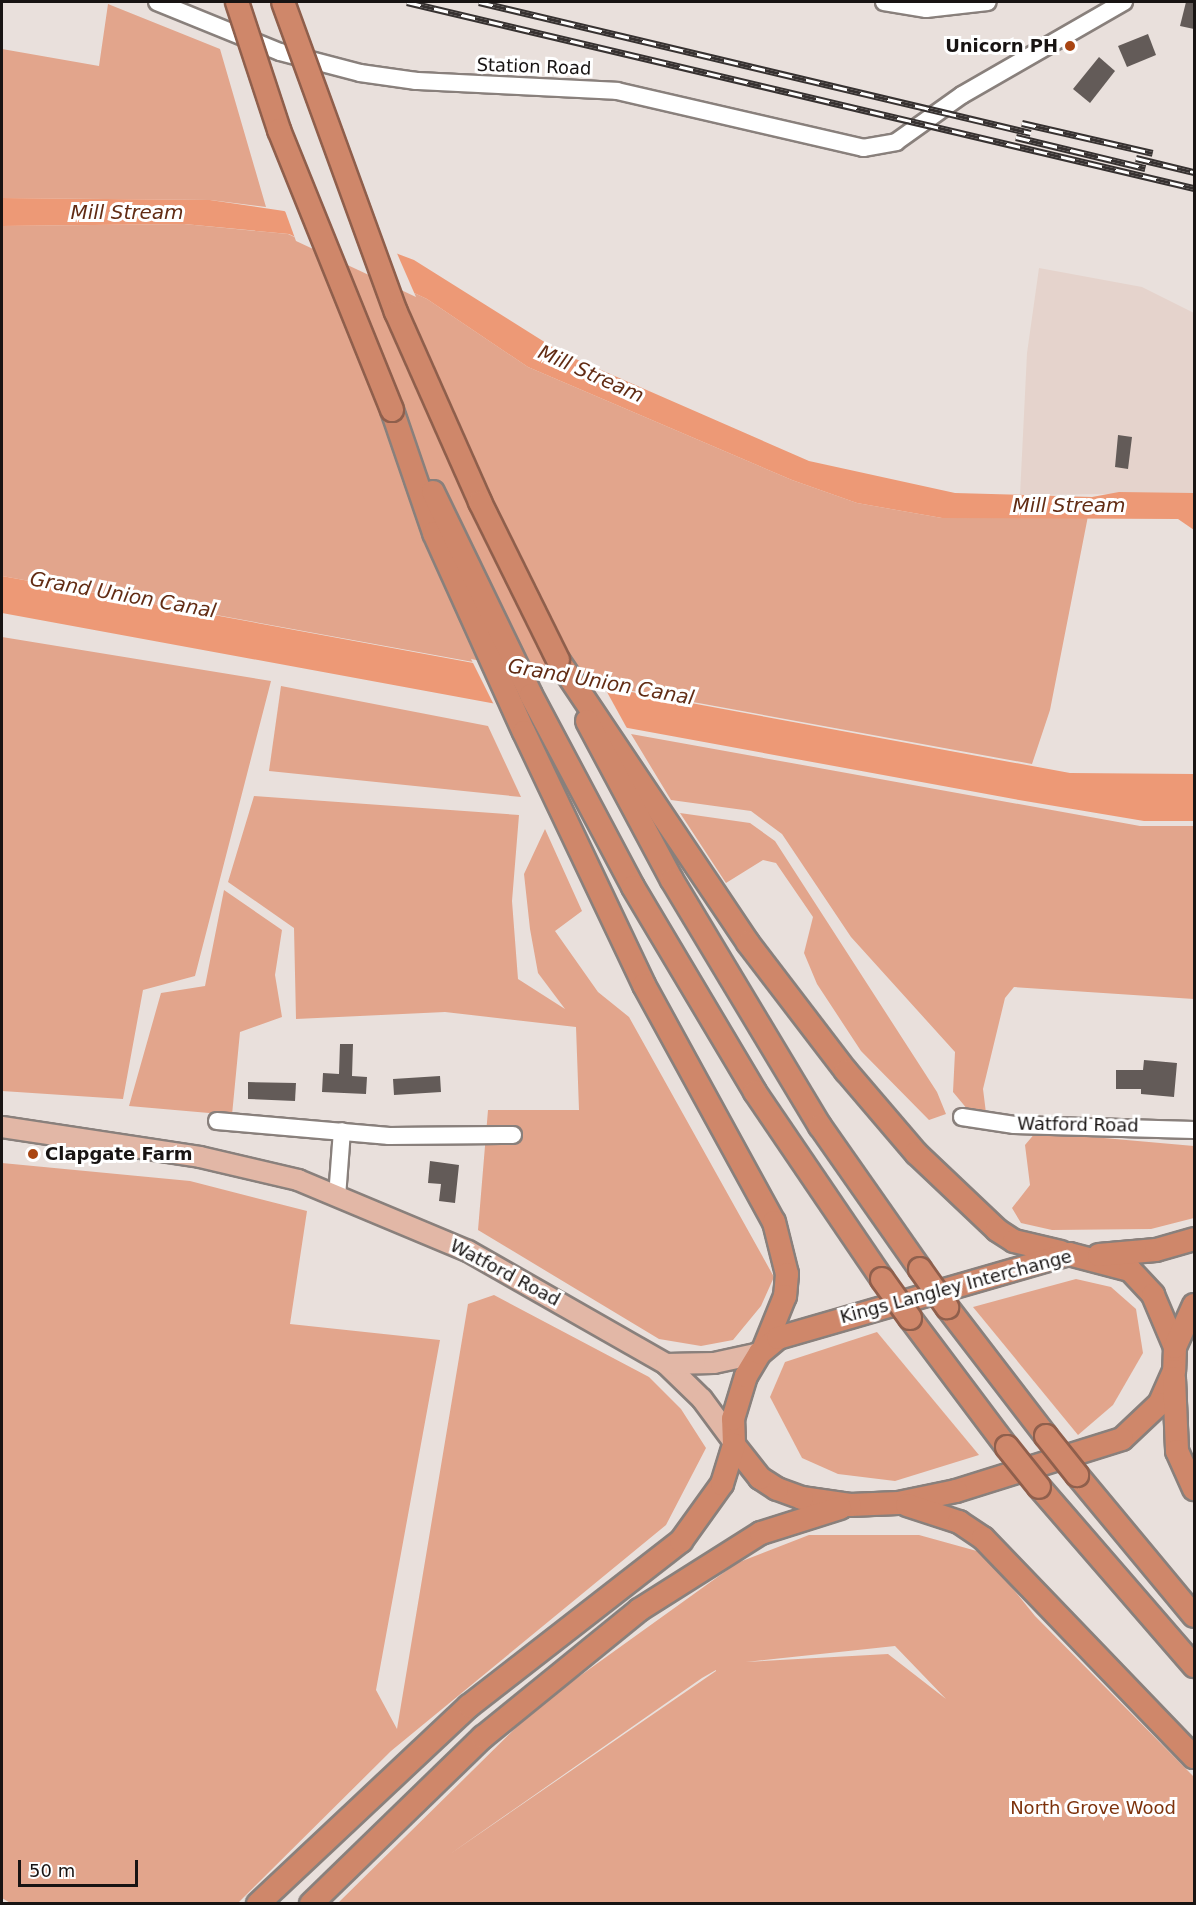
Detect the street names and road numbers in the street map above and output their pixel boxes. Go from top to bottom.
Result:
street label: Station Road [476,54,592,80]
street label: Watford Road [1017,1113,1139,1137]
street label: Watford Road [446,1235,564,1311]
street label: Kings Langley Interchange [838,1246,1074,1328]

